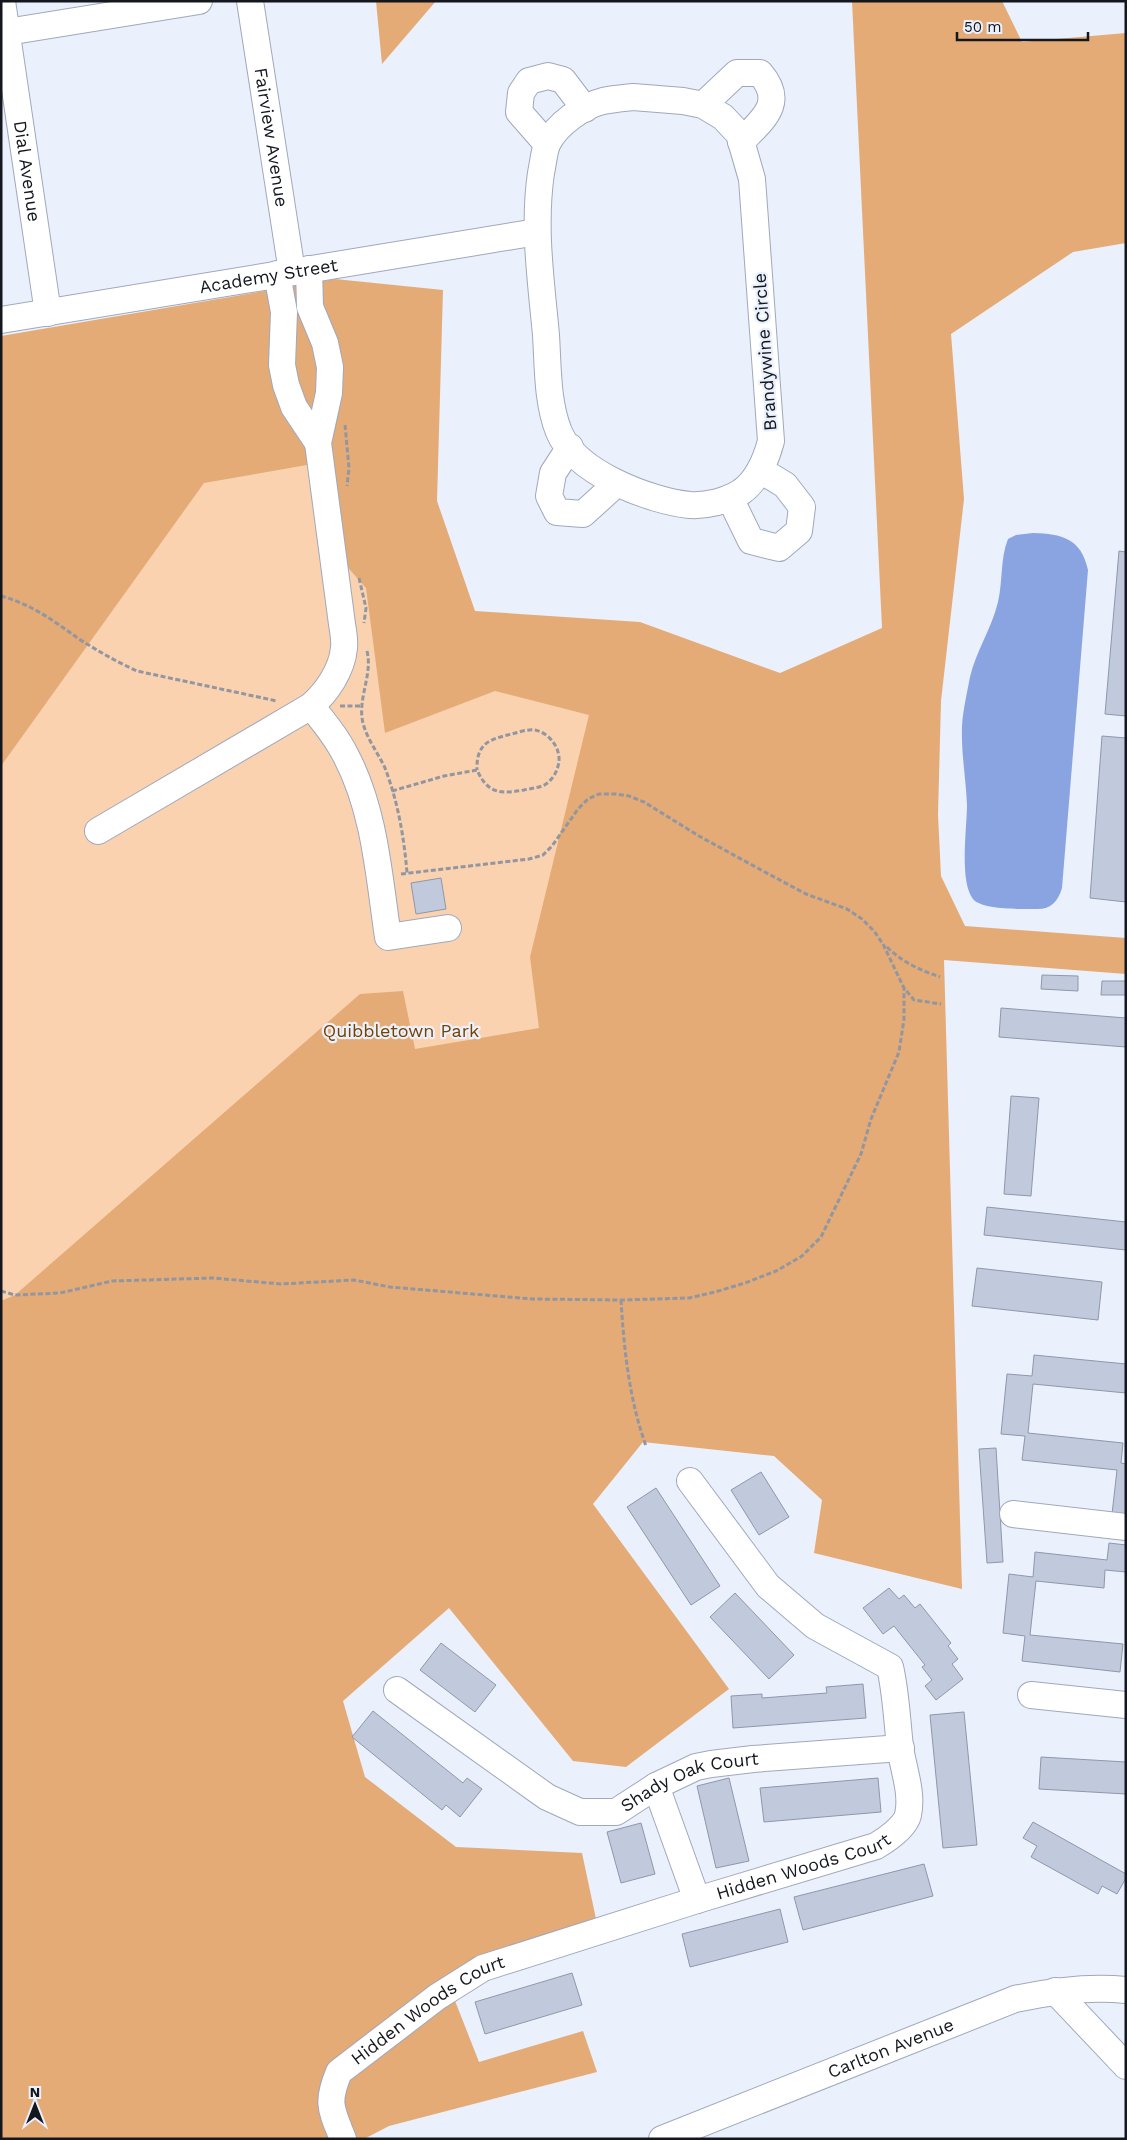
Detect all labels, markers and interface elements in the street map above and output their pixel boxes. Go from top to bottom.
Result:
scale bar [957,10,1088,42]
text: 50 m [964,18,1001,36]
street label: Fairview Avenue [250,66,293,208]
street label: Dial Avenue [10,119,45,223]
street label: Academy Street [198,254,339,297]
street label: Brandywine Circle [749,272,781,432]
park label: Quibbletown Park [323,1020,479,1041]
street label: Shady Oak Court [617,1748,760,1816]
street label: Hidden Woods Court [714,1828,895,1904]
street label: Hidden Woods Court [347,1951,507,2069]
street label: Carlton Avenue [824,2013,957,2082]
north arrow [10,2080,60,2130]
text: N [30,2084,40,2100]

